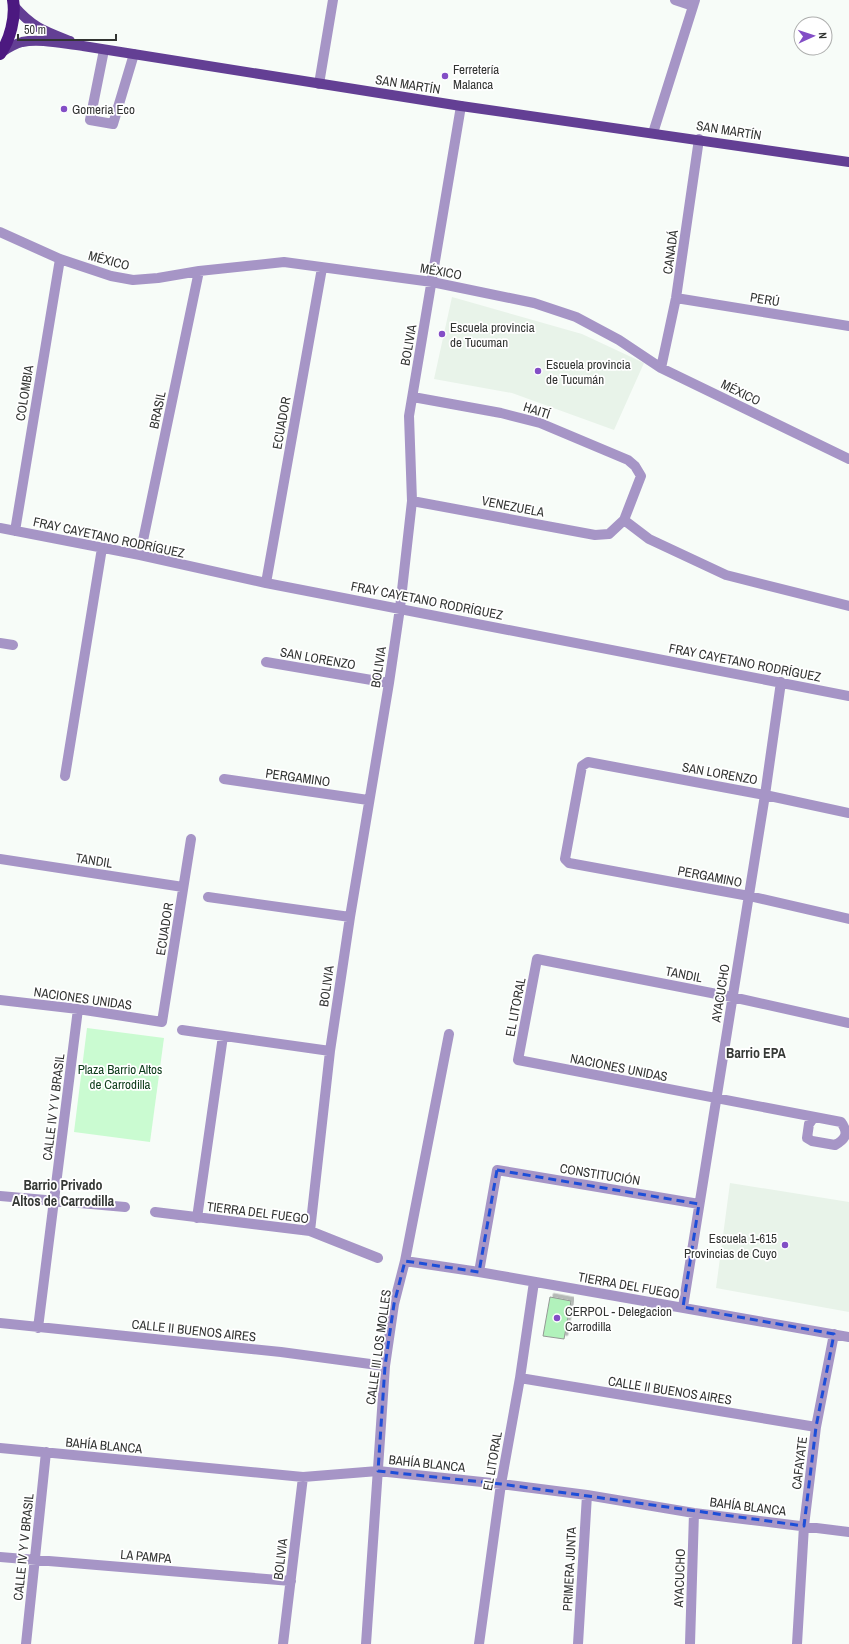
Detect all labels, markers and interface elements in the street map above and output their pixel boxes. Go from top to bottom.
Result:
scale bar [18,16,116,42]
north arrow [793,16,833,56]
text: 50 m [24,22,46,38]
text: N [816,32,830,39]
place label: Ferretería Malanca [453,61,499,93]
street label: SAN MARTÍN [374,71,442,98]
marker: Ferretería Malanca [440,71,450,81]
place label: Gomeria Eco [72,101,135,118]
marker: Gomeria Eco [59,104,69,114]
street label: SAN MARTÍN [695,117,763,144]
street label: CANADÁ [659,228,682,275]
street label: MÉXICO [86,247,131,274]
street label: MÉXICO [419,259,463,284]
street label: PERÚ [749,289,781,310]
place label: Escuela provincia de Tucuman [450,319,535,351]
street label: BOLIVIA [397,322,421,367]
marker: Escuela provincia de Tucuman [437,329,447,339]
place label: Escuela provincia de Tucumán [546,356,631,388]
street label: COLOMBIA [12,363,37,422]
marker: Escuela provincia de Tucumán [533,366,543,376]
street label: MÉXICO [718,376,763,409]
street label: BRASIL [145,390,170,430]
street label: ECUADOR [268,395,295,451]
street label: HAITÍ [521,398,552,423]
street label: VENEZUELA [480,492,547,521]
street label: FRAY CAYETANO RODRÍGUEZ [32,513,187,562]
street label: FRAY CAYETANO RODRÍGUEZ [349,577,505,624]
street label: FRAY CAYETANO RODRÍGUEZ [667,639,823,686]
street label: SAN LORENZO [279,643,357,673]
street label: BOLIVIA [367,644,390,689]
street label: SAN LORENZO [681,758,759,788]
street label: PERGAMINO [264,765,331,790]
street label: TANDIL [74,849,114,872]
street label: PERGAMINO [676,862,744,891]
street label: ECUADOR [152,901,177,957]
street label: BOLIVIA [315,963,338,1008]
street label: TANDIL [664,963,704,986]
street label: AYACUCHO [707,963,733,1024]
street label: EL LITORAL [501,976,530,1038]
street label: NACIONES UNIDAS [33,983,133,1014]
district label: Barrio EPA [726,1044,787,1062]
street label: NACIONES UNIDAS [569,1050,669,1085]
street label: CALLE IV Y V BRASIL [39,1053,68,1161]
park label: Plaza Barrio Altos de Carrodilla [78,1061,162,1093]
street label: CONSTITUCIÓN [559,1160,641,1189]
district label: Barrio Privado Altos de Carrodilla [12,1176,115,1210]
street label: TIERRA DEL FUEGO [206,1198,310,1227]
place label: Escuela 1-615 Provincias de Cuyo [684,1230,777,1262]
marker: Escuela 1-615 Provincias de Cuyo [780,1240,790,1250]
street label: TIERRA DEL FUEGO [577,1268,681,1303]
street label: CALLE III LOS MOLLES [362,1288,395,1406]
place label: CERPOL - Delegacion Carrodilla [565,1303,672,1335]
marker: CERPOL - Delegacion Carrodilla [552,1313,562,1323]
street label: CALLE II BUENOS AIRES [131,1316,257,1345]
street label: CALLE II BUENOS AIRES [607,1372,733,1409]
street label: EL LITORAL [479,1430,506,1492]
street label: BAHÍA BLANCA [65,1434,144,1457]
street label: CAFAYATE [788,1436,811,1491]
street label: BAHÍA BLANCA [388,1451,467,1476]
street label: CALLE IV Y V BRASIL [9,1493,38,1601]
street label: BAHÍA BLANCA [709,1493,788,1520]
street label: PRIMERA JUNTA [559,1525,580,1612]
street label: BOLIVIA [270,1537,292,1581]
street label: LA PAMPA [120,1546,173,1567]
street label: AYACUCHO [670,1548,689,1609]

